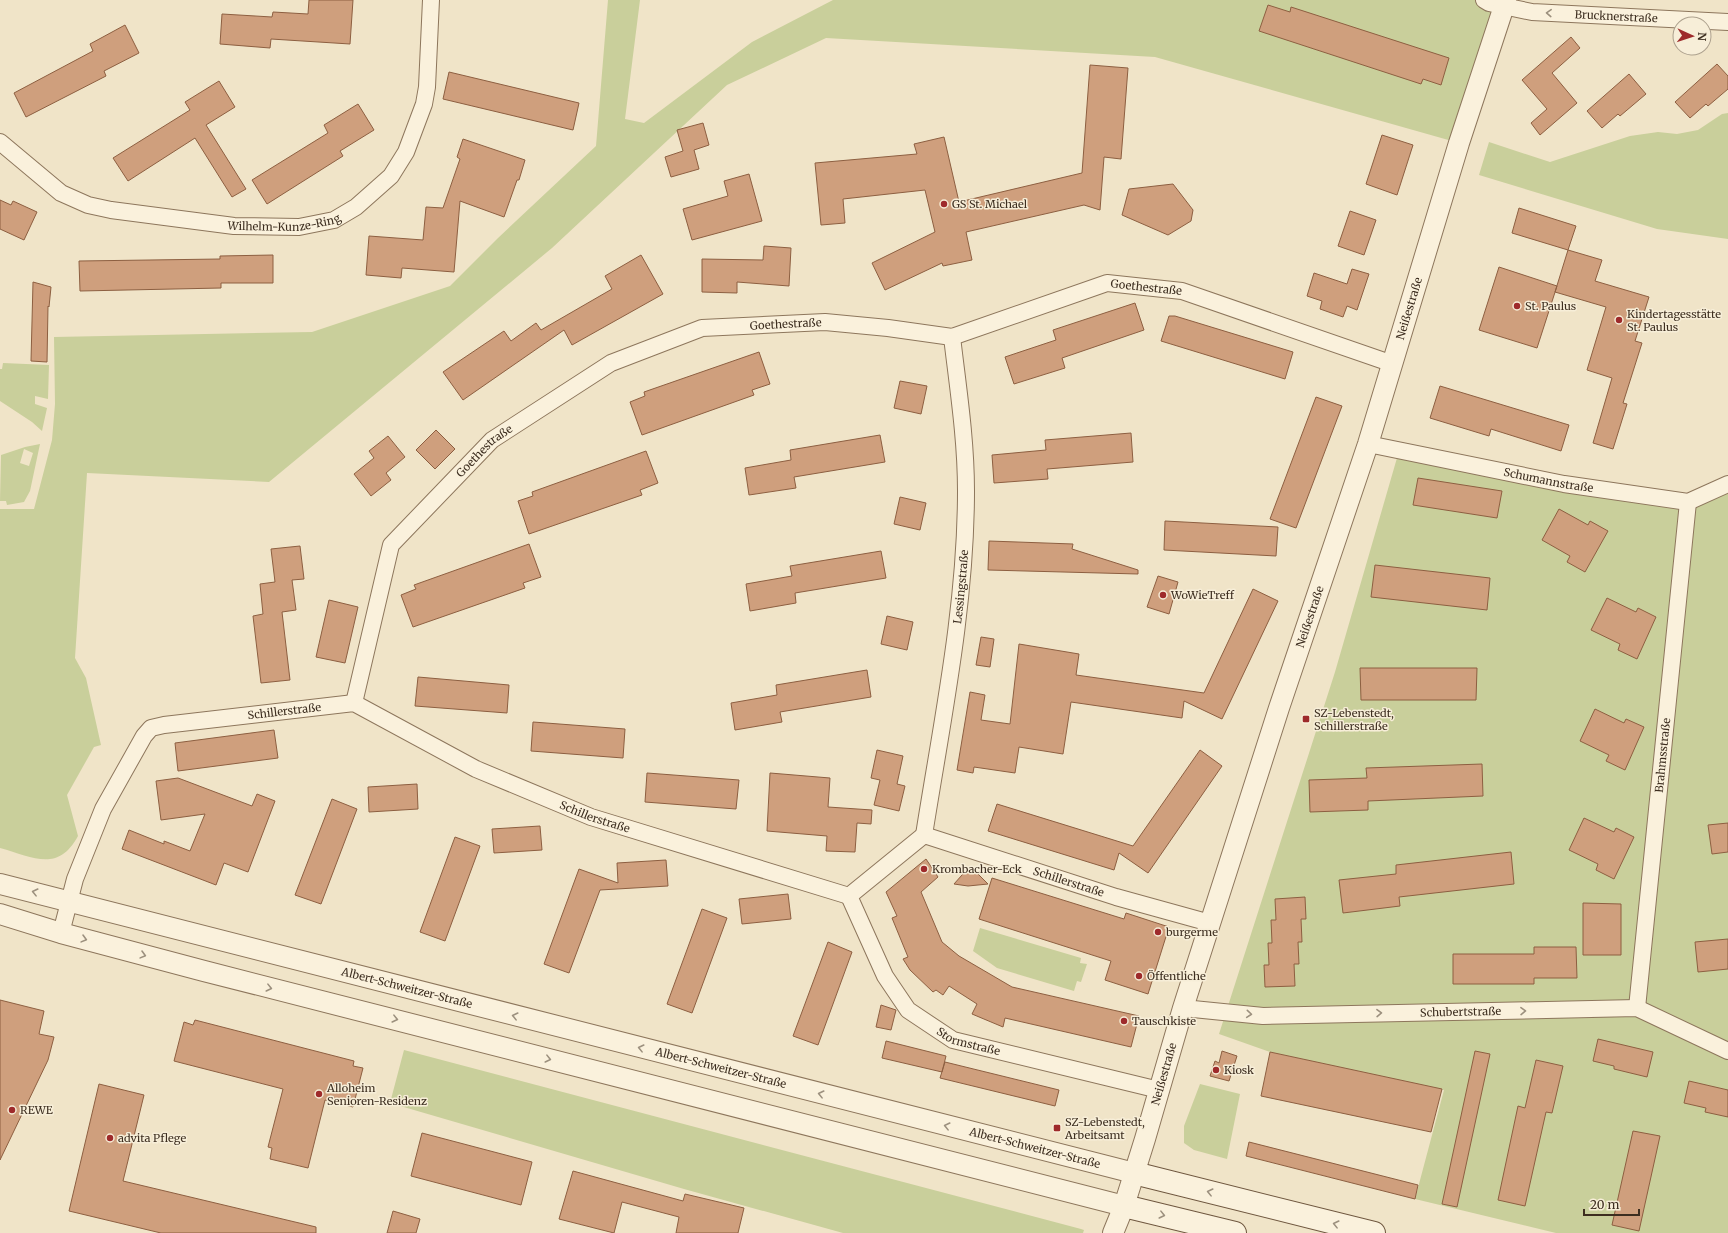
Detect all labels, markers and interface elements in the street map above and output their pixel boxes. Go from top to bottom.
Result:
street label: Brucknerstraße [1574,7,1658,25]
one-way arrow [1546,9,1552,17]
north arrow [1672,16,1712,56]
text: N [1695,32,1709,42]
place label: GS St. Michael [952,197,1028,211]
marker: GS St. Michael [939,199,949,209]
street label: Wilhelm-Kunze-Ring [226,211,343,234]
street label: Neißestraße [1393,275,1425,341]
street label: Goethestraße [1110,276,1183,298]
place label: St. Paulus [1525,299,1576,313]
marker: St. Paulus [1512,301,1522,311]
place label: Kindertagesstätte St. Paulus [1627,307,1721,334]
street label: Goethestraße [750,315,822,333]
marker: Kindertagesstätte St. Paulus [1614,315,1624,325]
street label: Goethestraße [453,422,515,480]
street label: Schumannstraße [1502,465,1594,495]
street label: Lessingstraße [950,549,971,625]
street label: Neißestraße [1293,584,1327,650]
place label: WoWieTreff [1170,588,1235,602]
marker: WoWieTreff [1158,590,1168,600]
street label: Schillerstraße [247,700,322,722]
place label: SZ-Lebenstedt, Schillerstraße [1314,706,1394,733]
marker: SZ-Lebenstedt, Schillerstraße [1301,714,1311,724]
street label: Brahmsstraße [1652,717,1673,793]
street label: Schillerstraße [557,798,632,836]
place label: Krombacher-Eck [932,862,1022,876]
marker: Krombacher-Eck [919,864,929,874]
street label: Schillerstraße [1031,864,1106,900]
one-way arrow [32,889,38,897]
place label: burgerme [1165,925,1218,939]
marker: burgerme [1153,927,1163,937]
one-way arrow [80,934,87,943]
one-way arrow [140,950,147,959]
street label: Albert-Schweitzer-Straße [339,964,474,1011]
place label: Öffentliche [1147,969,1206,983]
marker: Öffentliche [1134,971,1144,981]
one-way arrow [266,983,272,991]
street label: Schubertstraße [1420,1004,1502,1020]
one-way arrow [1520,1006,1526,1015]
one-way arrow [1376,1009,1382,1017]
one-way arrow [1246,1010,1252,1019]
one-way arrow [512,1012,519,1021]
one-way arrow [391,1014,398,1023]
place label: Tauschkiste [1132,1014,1196,1028]
marker: Tauschkiste [1119,1016,1129,1026]
street label: Stormstraße [934,1024,1002,1058]
street label: Neißestraße [1148,1041,1180,1107]
street label: Albert-Schweitzer-Straße [653,1044,788,1091]
one-way arrow [638,1045,644,1053]
one-way arrow [545,1054,551,1062]
place label: Kiosk [1224,1063,1254,1077]
marker: Kiosk [1211,1065,1221,1075]
place label: Alloheim Senioren-Residenz [326,1081,427,1108]
marker: Alloheim Senioren-Residenz [314,1089,324,1099]
one-way arrow [818,1091,824,1099]
place label: REWE [20,1103,53,1117]
marker: REWE [7,1105,17,1115]
place label: SZ-Lebenstedt, Arbeitsamt [1064,1115,1145,1142]
one-way arrow [944,1122,951,1131]
marker: SZ-Lebenstedt, Arbeitsamt [1052,1123,1062,1133]
street label: Albert-Schweitzer-Straße [967,1124,1102,1171]
place label: advita Pflege [118,1131,186,1145]
marker: advita Pflege [105,1133,115,1143]
one-way arrow [1206,1189,1213,1197]
scale bar [1584,1191,1639,1217]
text: 20 m [1590,1197,1619,1212]
one-way arrow [1158,1211,1165,1219]
one-way arrow [1332,1220,1339,1228]

